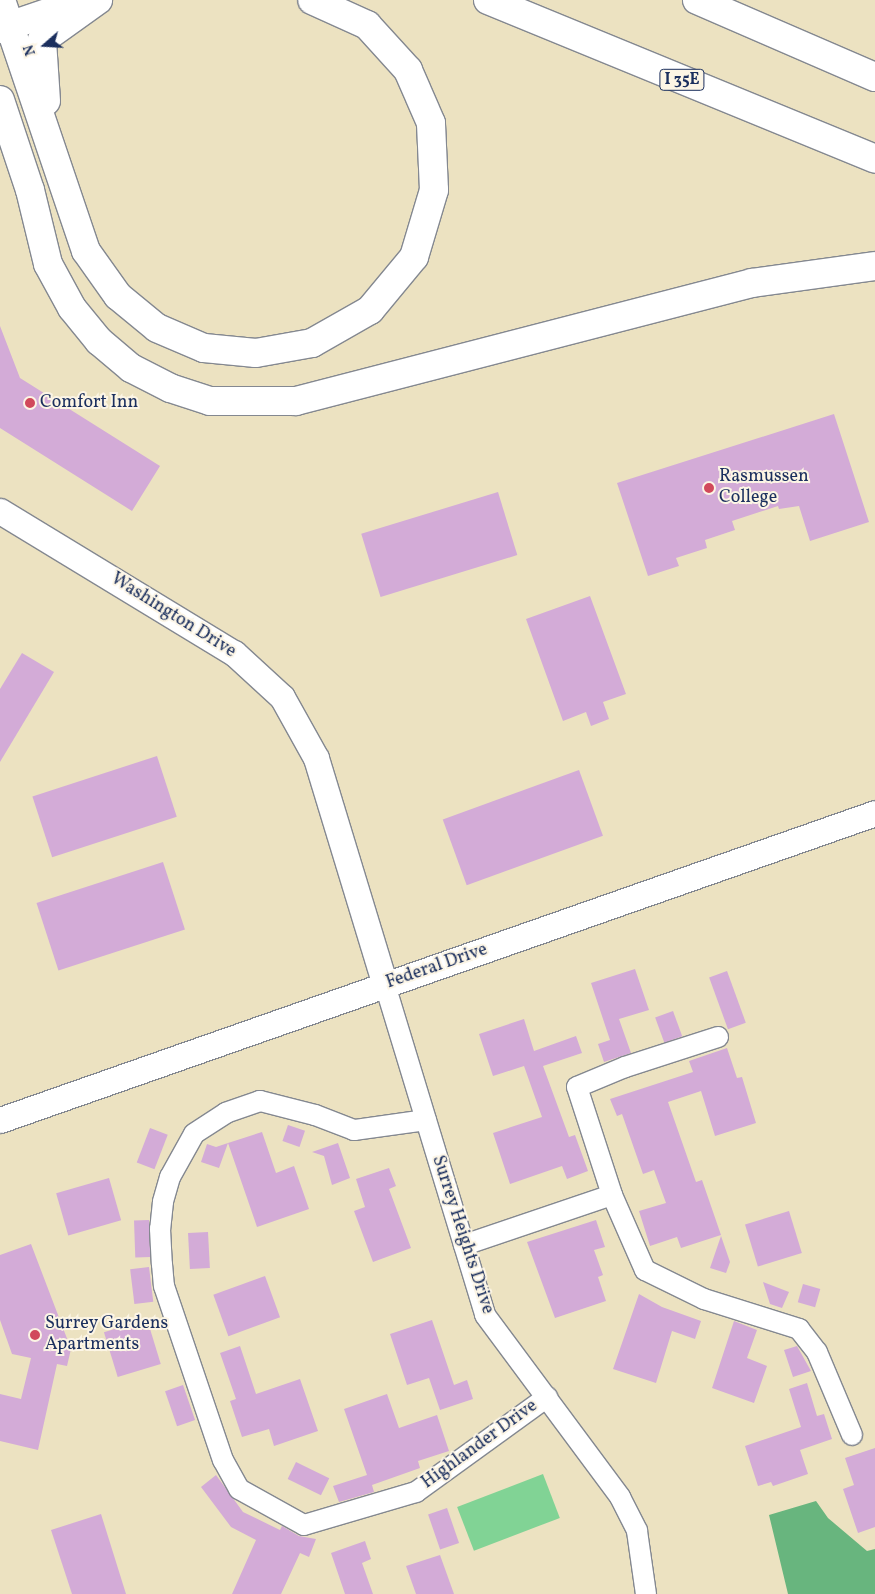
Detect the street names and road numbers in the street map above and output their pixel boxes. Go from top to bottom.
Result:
road number: I 35E [658,66,706,94]
street label: Washington Drive [106,569,240,663]
street label: Federal Drive [383,940,491,994]
street label: Surrey Heights Drive [426,1153,498,1317]
street label: Highlander Drive [418,1396,542,1494]

